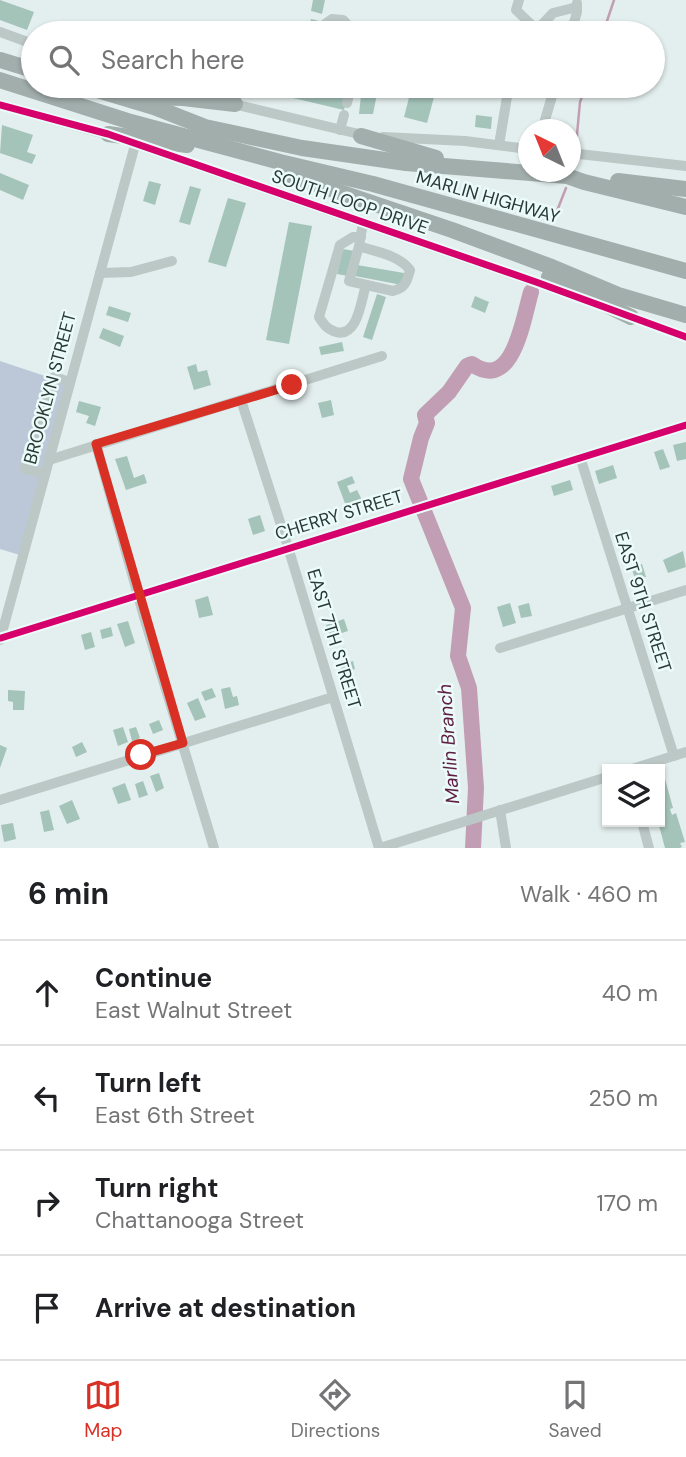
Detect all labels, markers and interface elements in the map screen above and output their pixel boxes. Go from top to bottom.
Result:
search box [21,21,665,98]
icon: search [45,41,83,79]
text: Search here [101,43,244,77]
north arrow [518,119,581,182]
street label: SOUTH LOOP DRIVE [268,164,432,240]
street label: MARLIN HIGHWAY [413,165,563,229]
street label: BROOKLYN STREET [18,309,82,467]
route end [276,369,307,400]
street label: CHERRY STREET [272,484,406,546]
street label: EAST 9TH STREET [609,529,677,675]
street label: EAST 7TH STREET [301,566,367,712]
water label: Marlin Branch [432,683,465,805]
route start [125,739,156,770]
map controls [602,764,665,827]
button: layers [602,764,665,827]
text: 6 min [28,874,109,913]
text: Walk · 460 m [520,879,658,909]
text: Continue [95,961,212,995]
icon: ahead [28,974,66,1012]
text: 40 m [602,978,658,1008]
text: East Walnut Street [95,995,292,1025]
text: Turn left [95,1066,202,1100]
icon: left [28,1079,66,1117]
text: 250 m [588,1083,658,1113]
text: East 6th Street [95,1100,255,1130]
text: Turn right [95,1171,219,1205]
icon: right [28,1184,66,1222]
text: 170 m [597,1188,658,1218]
text: Chattanooga Street [95,1205,304,1235]
icon: arrive [28,1289,66,1327]
text: Arrive at destination [95,1291,356,1325]
tab: Map [84,1376,122,1443]
tab: Directions [291,1376,380,1443]
tab: Saved [549,1376,602,1443]

